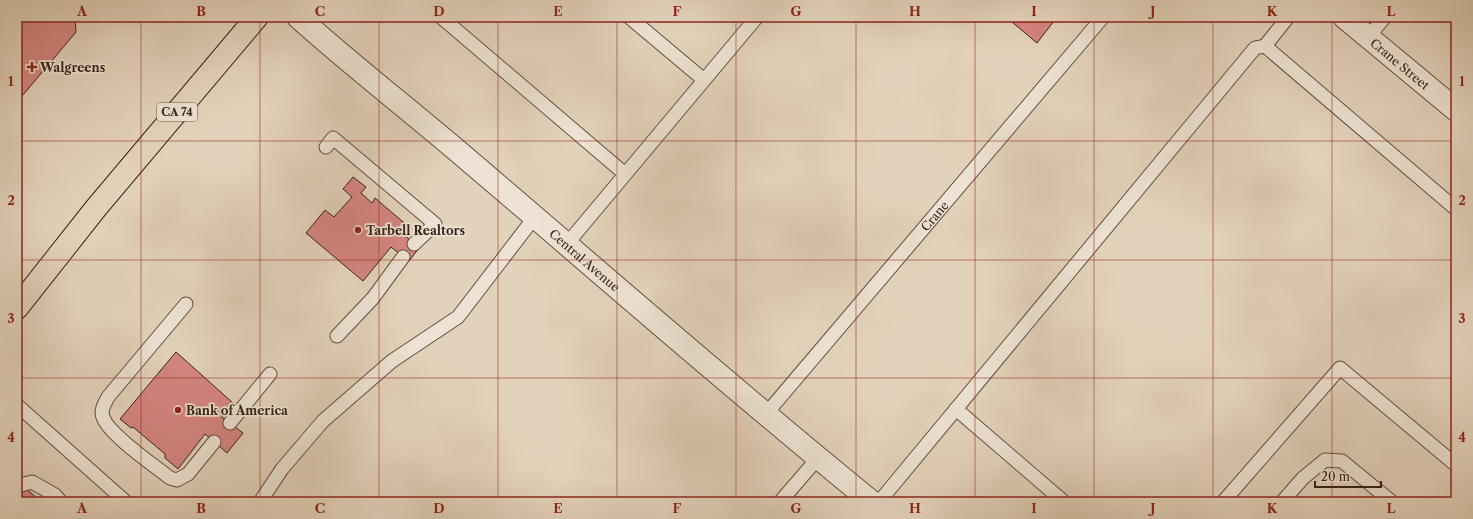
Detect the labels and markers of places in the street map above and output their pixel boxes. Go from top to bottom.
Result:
place label: Walgreens [39,60,106,75]
marker: Walgreens [27,62,37,72]
place label: Tarbell Realtors [366,223,465,238]
marker: Tarbell Realtors [353,225,363,235]
place label: Bank of America [186,403,289,418]
marker: Bank of America [173,405,183,415]

